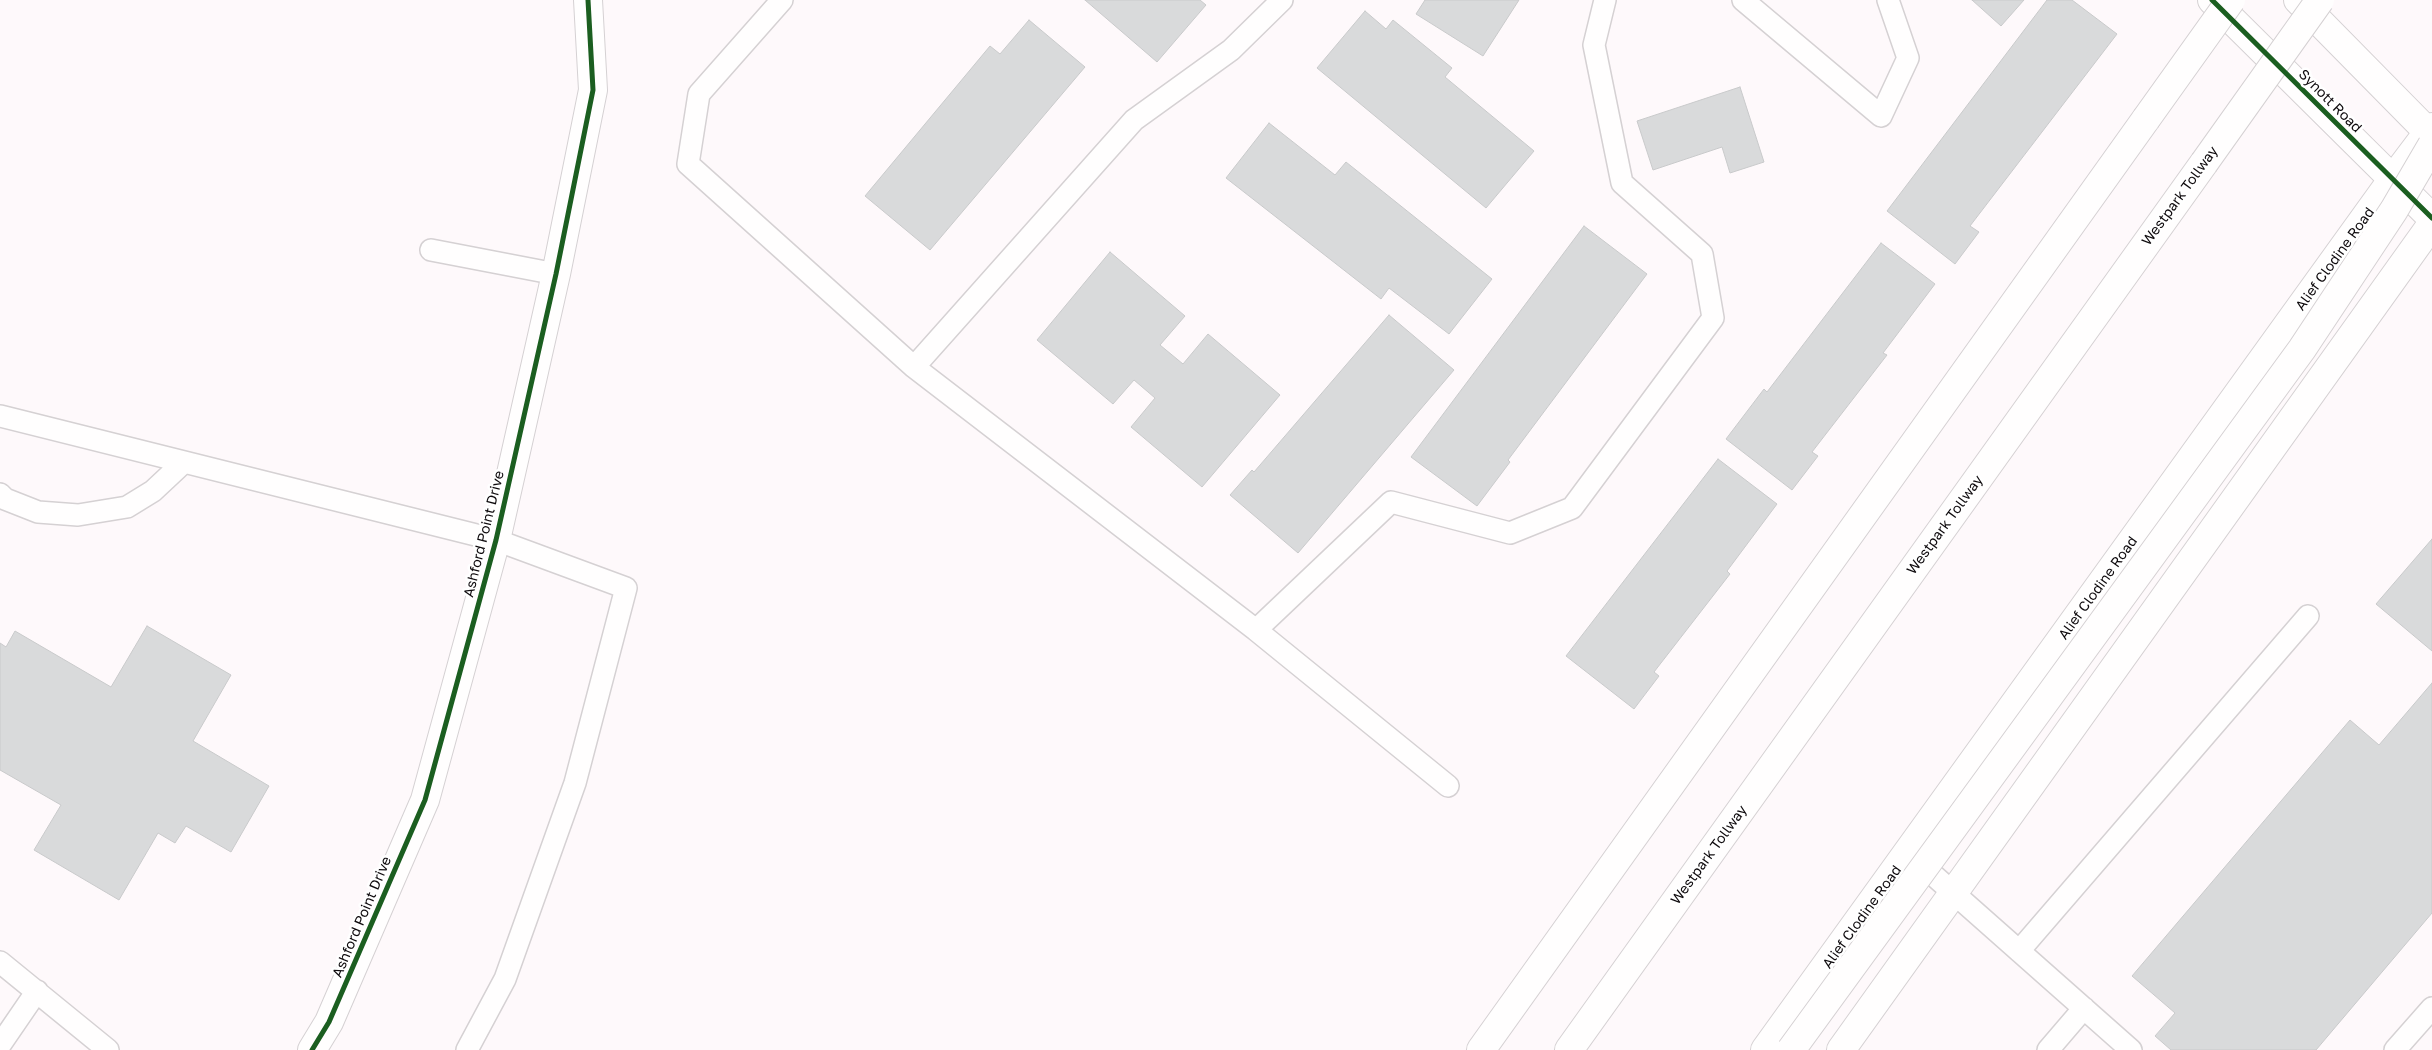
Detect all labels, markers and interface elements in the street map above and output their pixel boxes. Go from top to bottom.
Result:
street label: Synott Road [2295,66,2365,136]
street label: Westpark Tollway [2138,143,2222,249]
street label: Alief Clodine Road [2292,204,2378,314]
street label: Ashford Point Drive [460,469,508,599]
street label: Westpark Tollway [1903,472,1987,578]
street label: Alief Clodine Road [2055,533,2141,643]
street label: Westpark Tollway [1667,802,1751,908]
street label: Ashford Point Drive [329,854,395,980]
street label: Alief Clodine Road [1819,862,1905,972]

